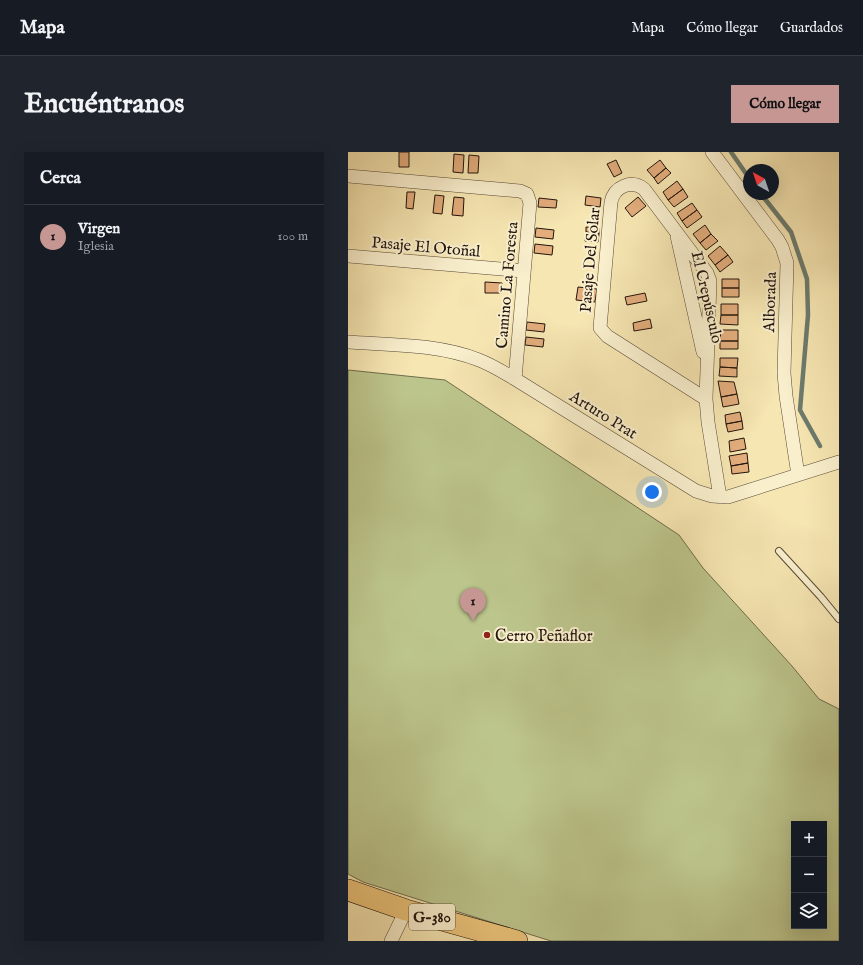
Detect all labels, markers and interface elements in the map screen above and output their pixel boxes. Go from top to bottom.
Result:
text: Mapa [20,16,65,40]
text: Mapa [631,19,664,37]
text: Cómo llegar [686,19,758,37]
text: Guardados [780,19,843,37]
button: Cómo llegar [731,85,839,123]
text: Encuéntranos [24,87,184,122]
north arrow [743,164,779,200]
text: Cerca [40,168,81,189]
street label: Pasaje Del Solar [576,207,606,313]
text: Virgen [78,219,120,238]
street label: Camino La Foresta [492,221,524,349]
text: 1 [51,228,55,245]
text: 100 m [278,228,308,245]
street label: Pasaje El Otoñal [371,233,482,263]
text: Iglesia [78,238,114,255]
street label: El Crepúsculo [686,249,726,346]
street label: Alborada [760,271,782,334]
street label: Arturo Prat [565,387,641,445]
your location [642,482,662,502]
pin: 1 [460,588,486,621]
place label: Cerro Peñaflor [495,627,593,647]
marker: Cerro Peñaflor [482,630,492,640]
map controls [791,821,827,929]
button: + [791,821,827,857]
button: − [791,857,827,893]
button: layers [791,893,827,929]
road number: G-380 [409,904,455,930]

